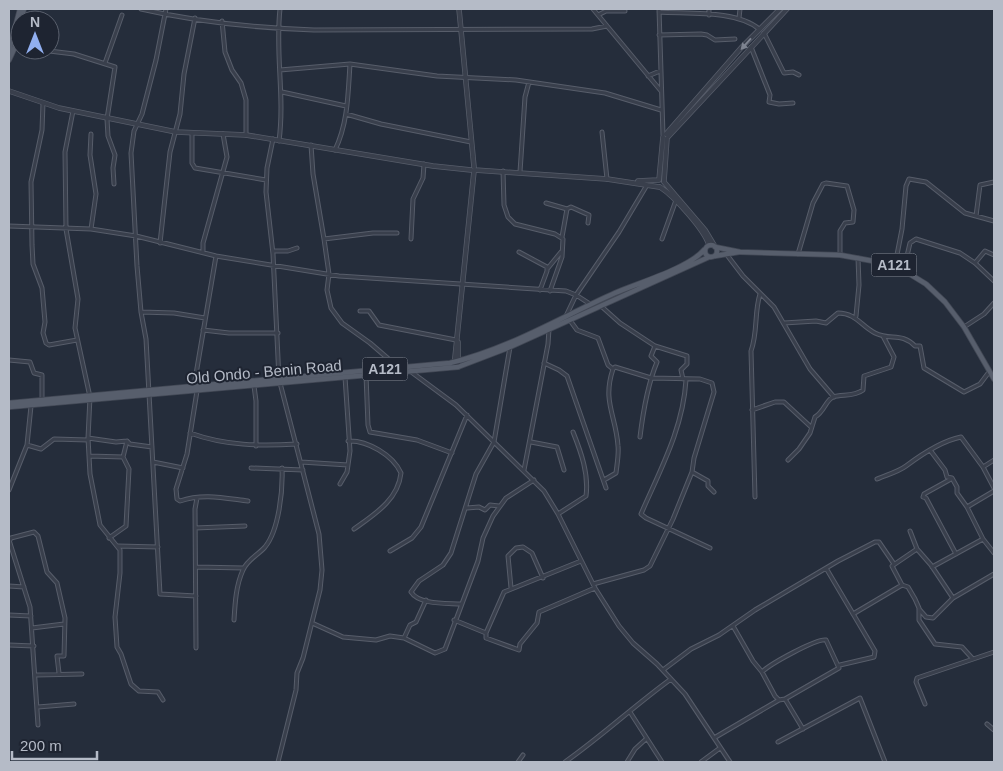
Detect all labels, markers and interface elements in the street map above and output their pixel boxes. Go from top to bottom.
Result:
north arrow [10,10,60,60]
text: N [30,14,40,30]
one-way arrow [740,37,752,49]
road number: A121 [872,254,916,276]
street label: Old Ondo - Benin Road [186,356,342,387]
road number: A121 [362,358,408,380]
scale bar [12,728,98,760]
text: 200 m [20,737,62,754]

